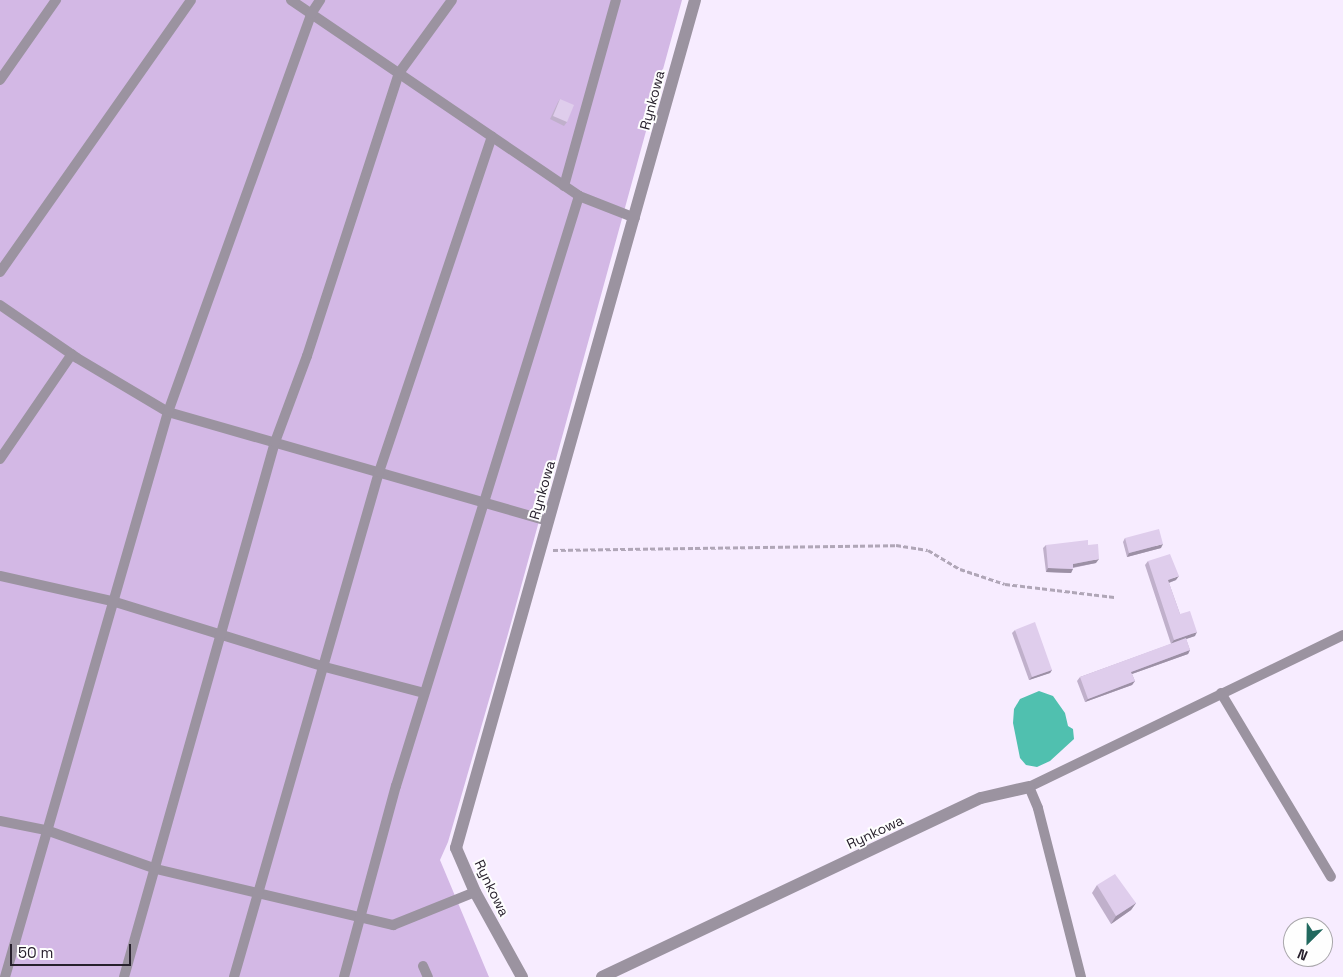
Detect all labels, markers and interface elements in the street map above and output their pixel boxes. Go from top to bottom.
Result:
street label: Rynkowa [636,68,668,132]
street label: Rynkowa [526,458,558,522]
street label: Rynkowa [844,812,906,852]
street label: Rynkowa [471,857,513,919]
north arrow [1283,917,1333,967]
scale bar [12,934,134,966]
text: 50 m [18,943,53,962]
text: N [1295,945,1310,965]

